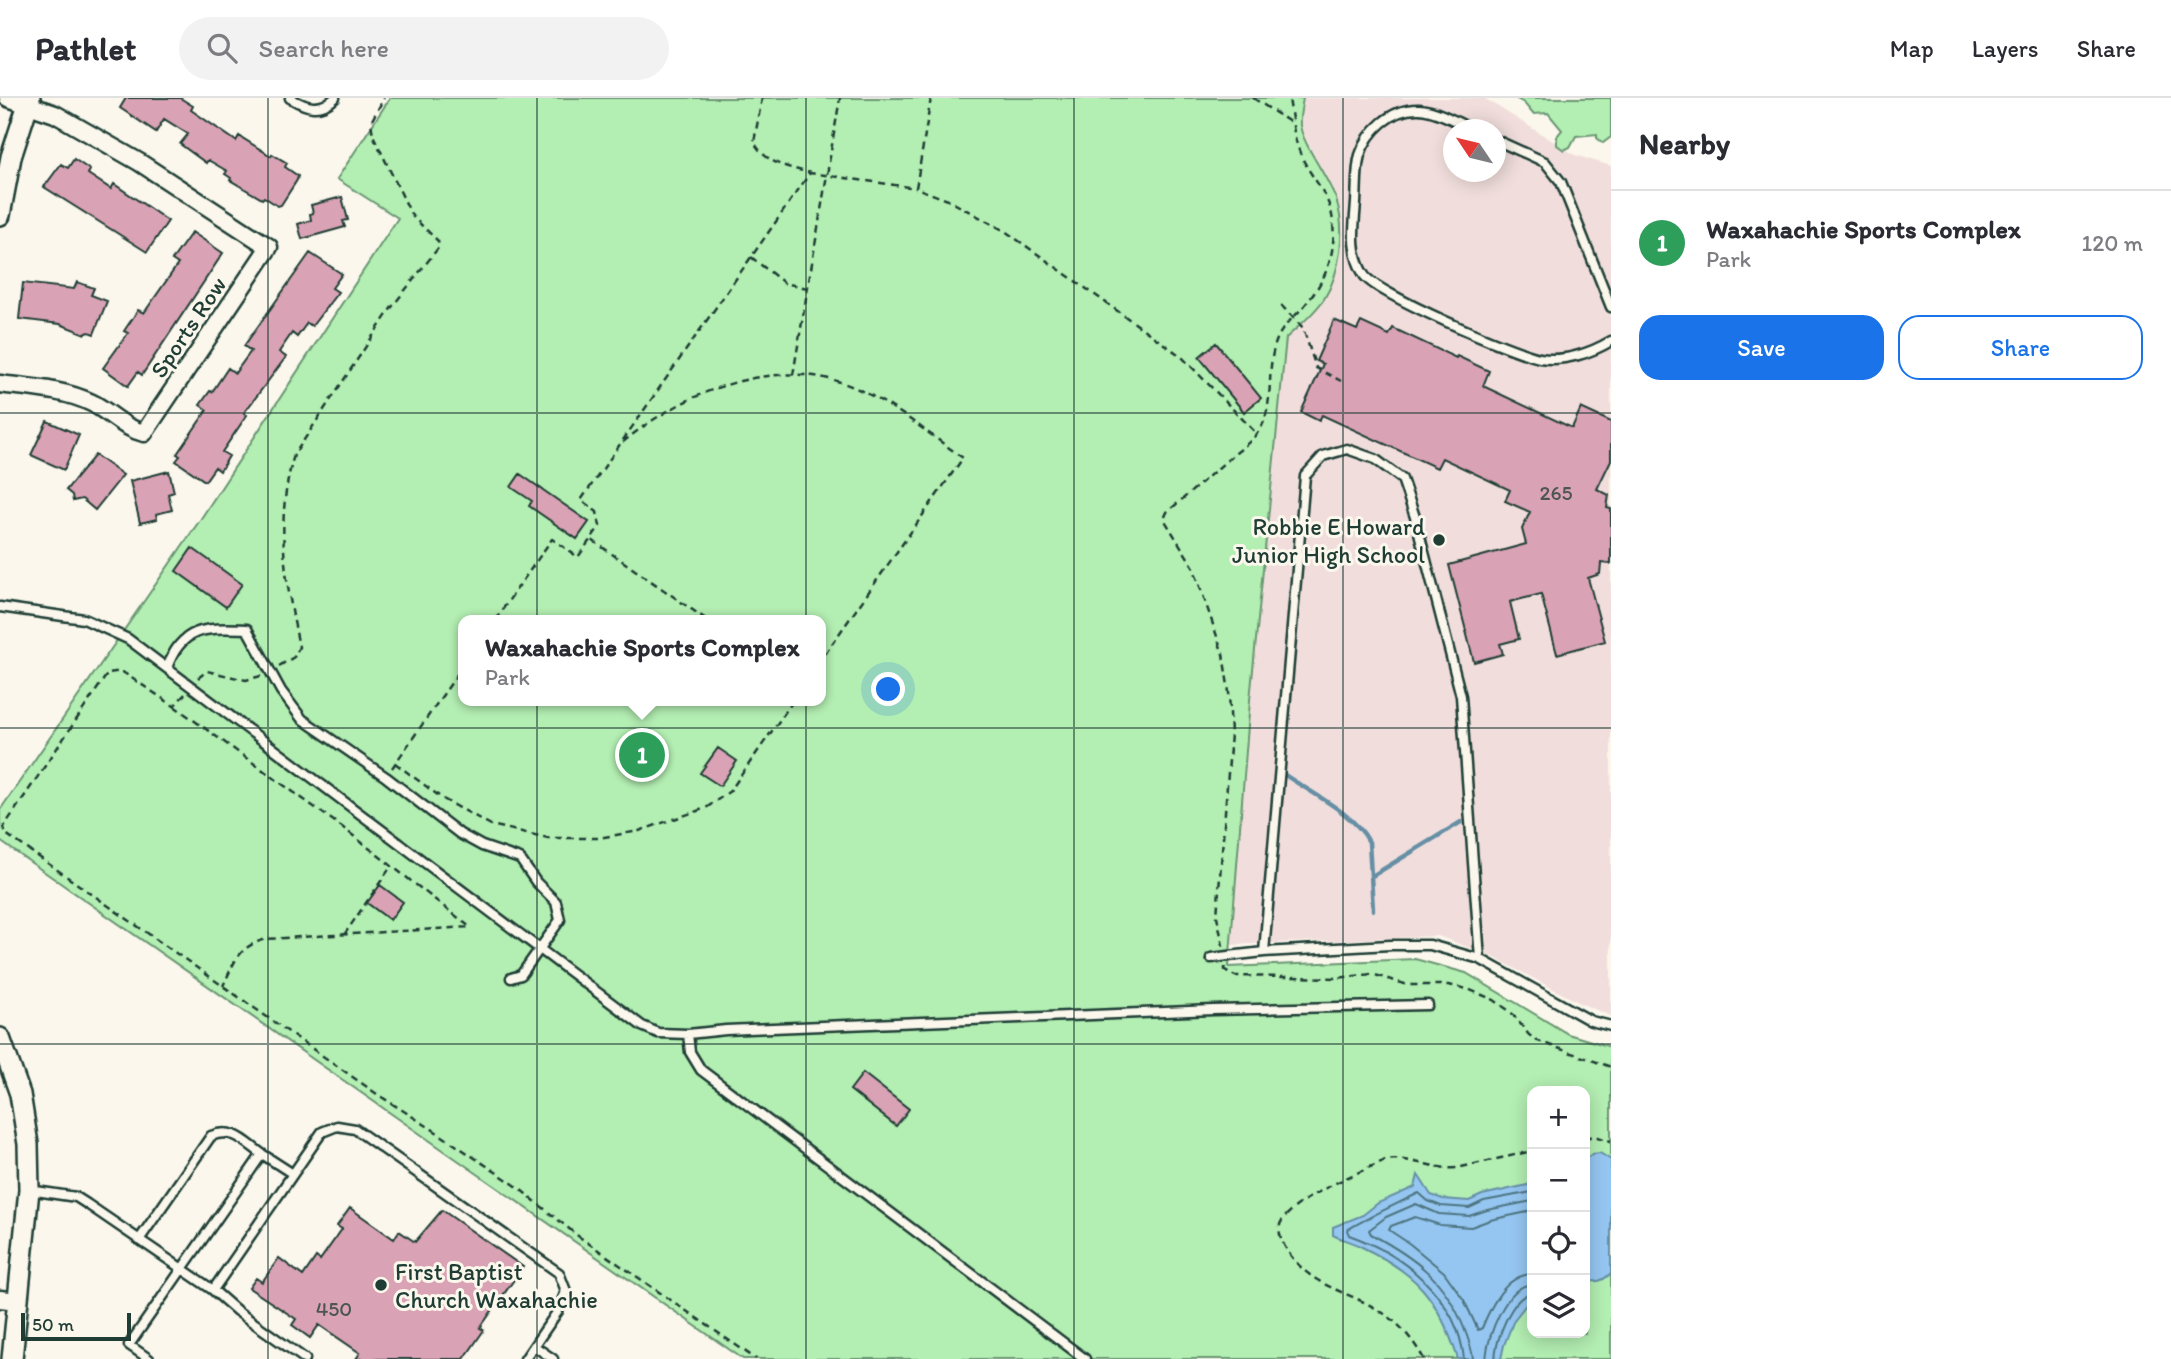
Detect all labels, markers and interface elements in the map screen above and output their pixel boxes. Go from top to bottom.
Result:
search box [179,17,669,80]
text: Pathlet [35,29,137,68]
icon: search [203,29,241,67]
text: Search here [259,32,389,64]
text: Map [1890,34,1934,63]
text: Layers [1972,34,2039,63]
text: Share [2077,34,2136,63]
north arrow [1443,119,1506,182]
text: Nearby [1639,125,1730,162]
text: Waxahachie Sports Complex [1706,213,2021,245]
text: 1 [1657,229,1667,257]
text: 120 m [2082,229,2143,257]
text: Park [1706,245,1751,273]
street label: Sports Row [144,271,232,383]
button: Save [1639,315,1884,380]
button: Share [1898,315,2143,380]
house number: 265 [1539,480,1573,505]
place label: Robbie E Howard Junior High School [1232,512,1425,569]
marker: Robbie E Howard Junior High School [1431,532,1447,548]
popup [458,615,826,706]
text: Waxahachie Sports Complex [485,631,799,663]
text: Park [485,663,530,691]
your location [871,672,905,706]
pin: 1 [619,729,665,781]
map controls [1527,1086,1590,1338]
button: + [1527,1086,1590,1149]
button: − [1527,1149,1590,1212]
button: locate [1527,1212,1590,1275]
place label: First Baptist Church Waxahachie [395,1257,598,1314]
button: layers [1527,1275,1590,1338]
marker: First Baptist Church Waxahachie [373,1277,389,1293]
house number: 450 [316,1296,352,1321]
scale bar [21,1310,131,1342]
text: 50 m [32,1313,74,1336]

